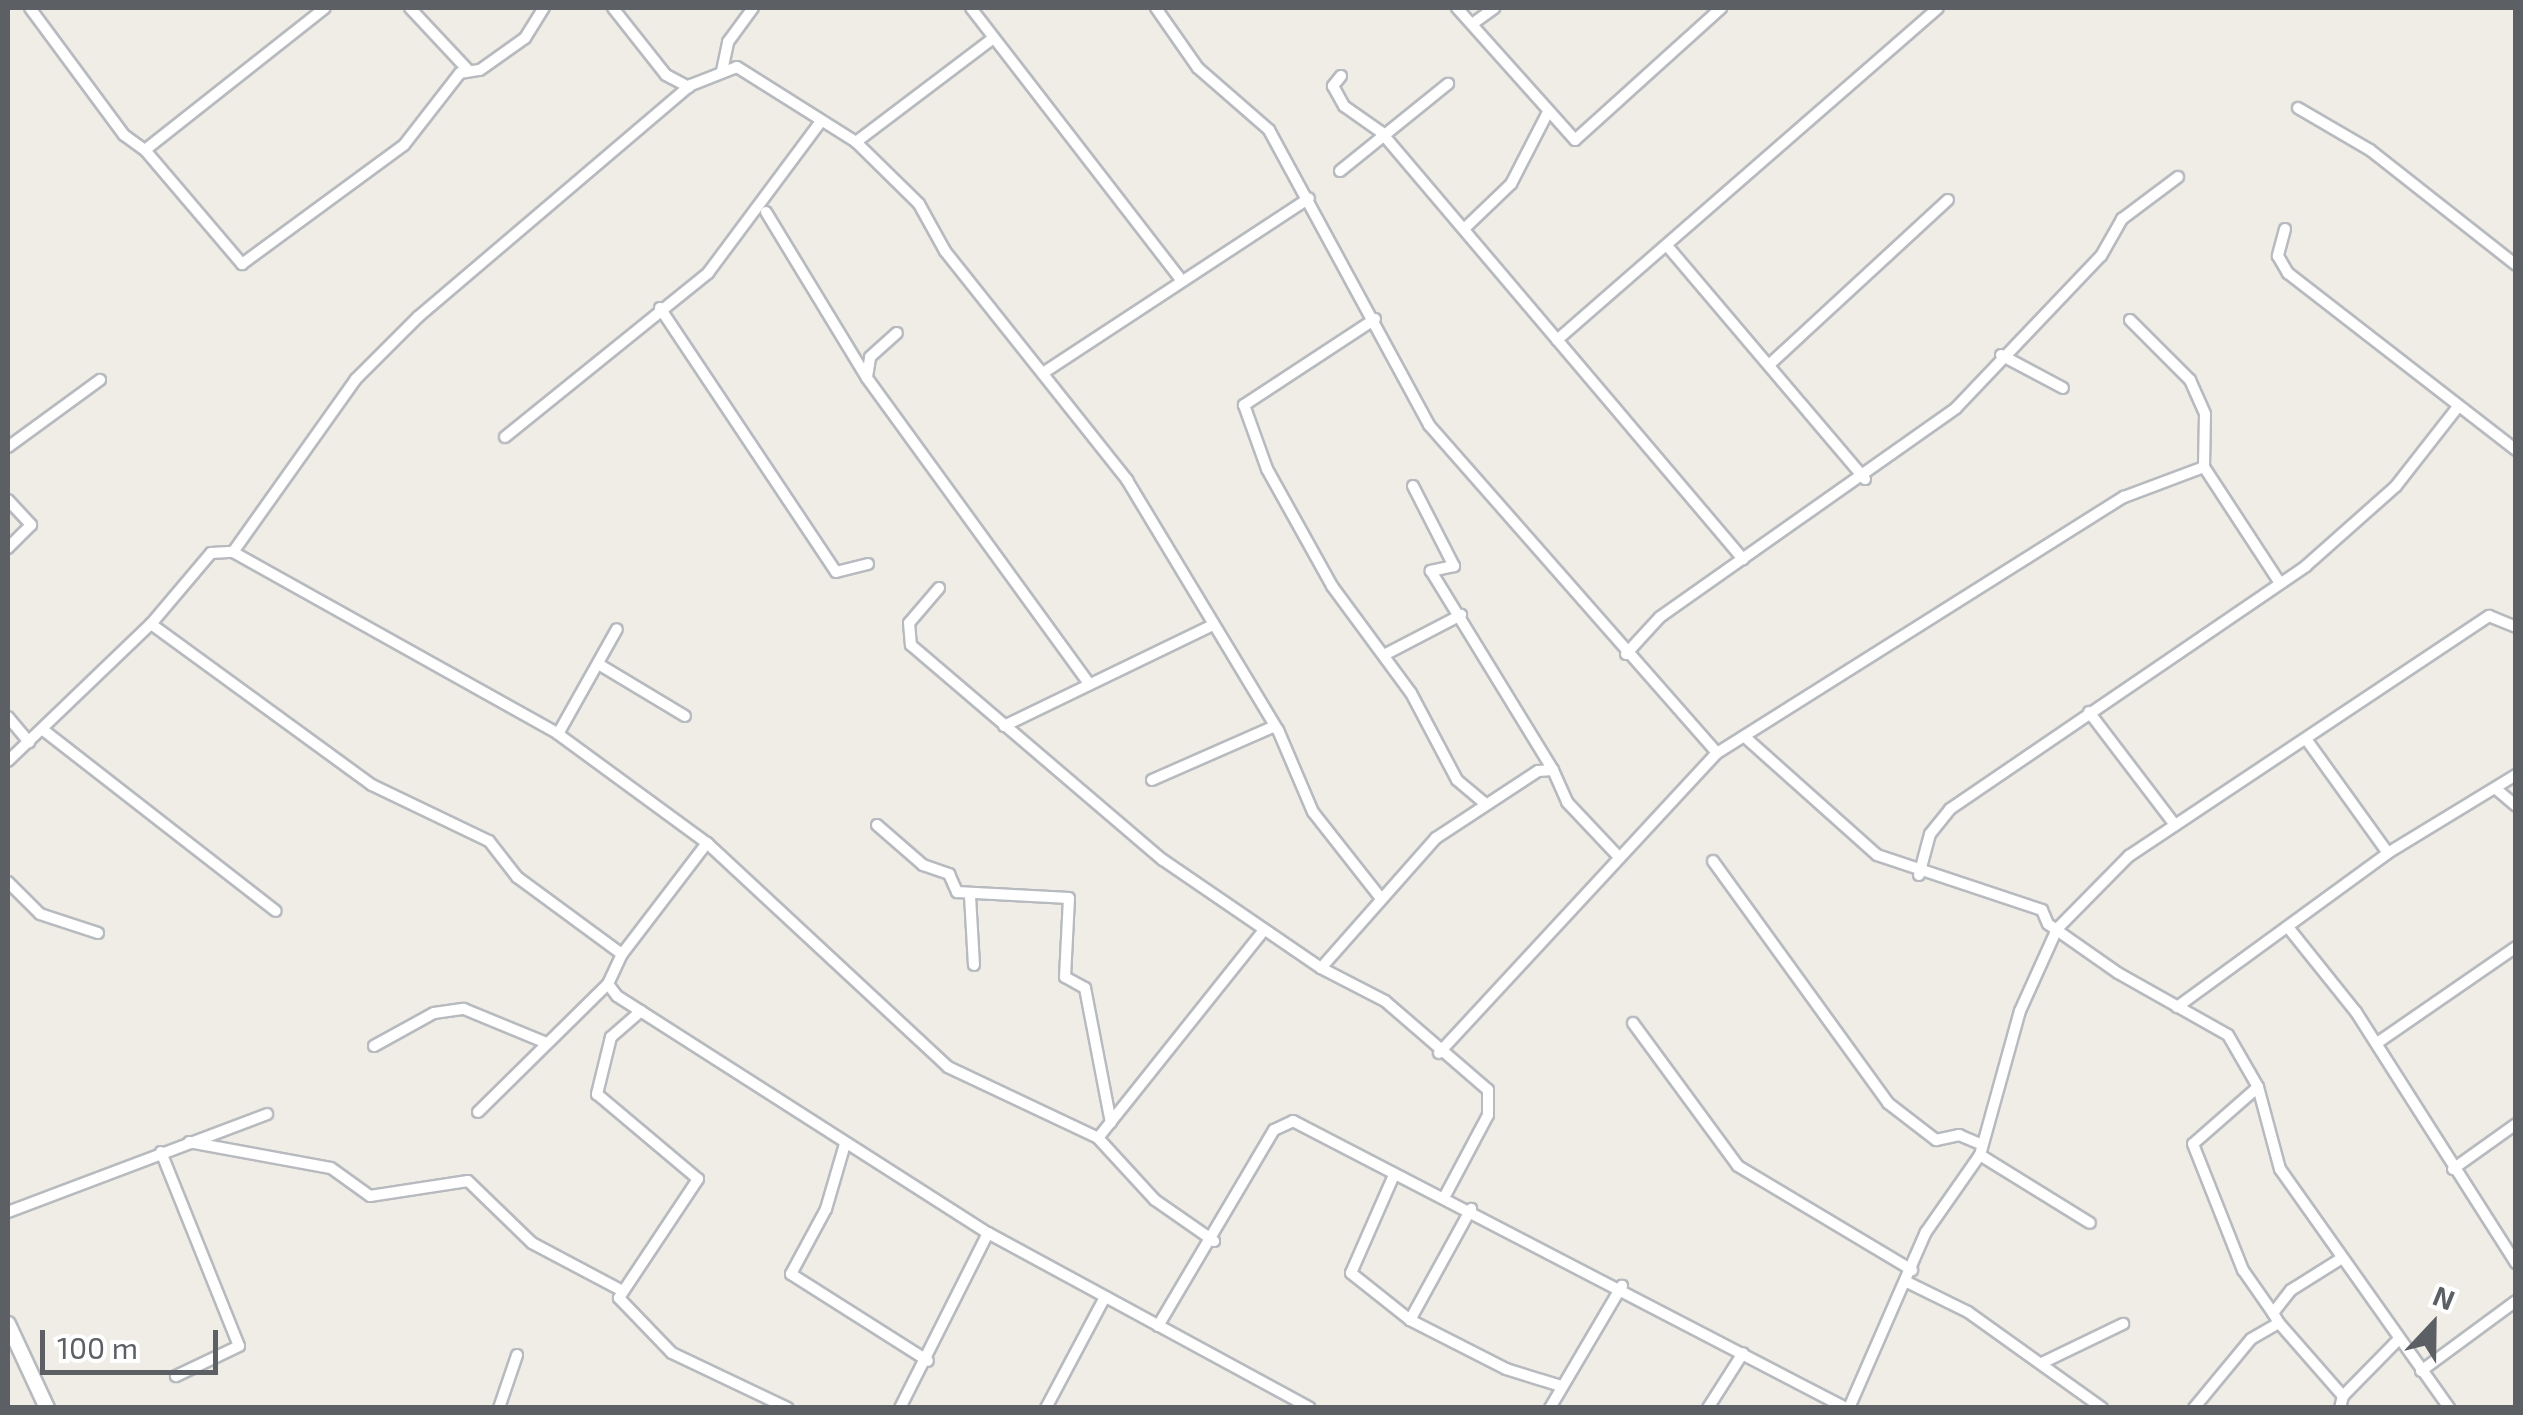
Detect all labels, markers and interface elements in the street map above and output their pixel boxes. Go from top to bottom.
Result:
north arrow [2383,1275,2483,1375]
text: N [2428,1278,2460,1317]
scale bar [45,1310,222,1372]
text: 100 m [57,1329,138,1365]

